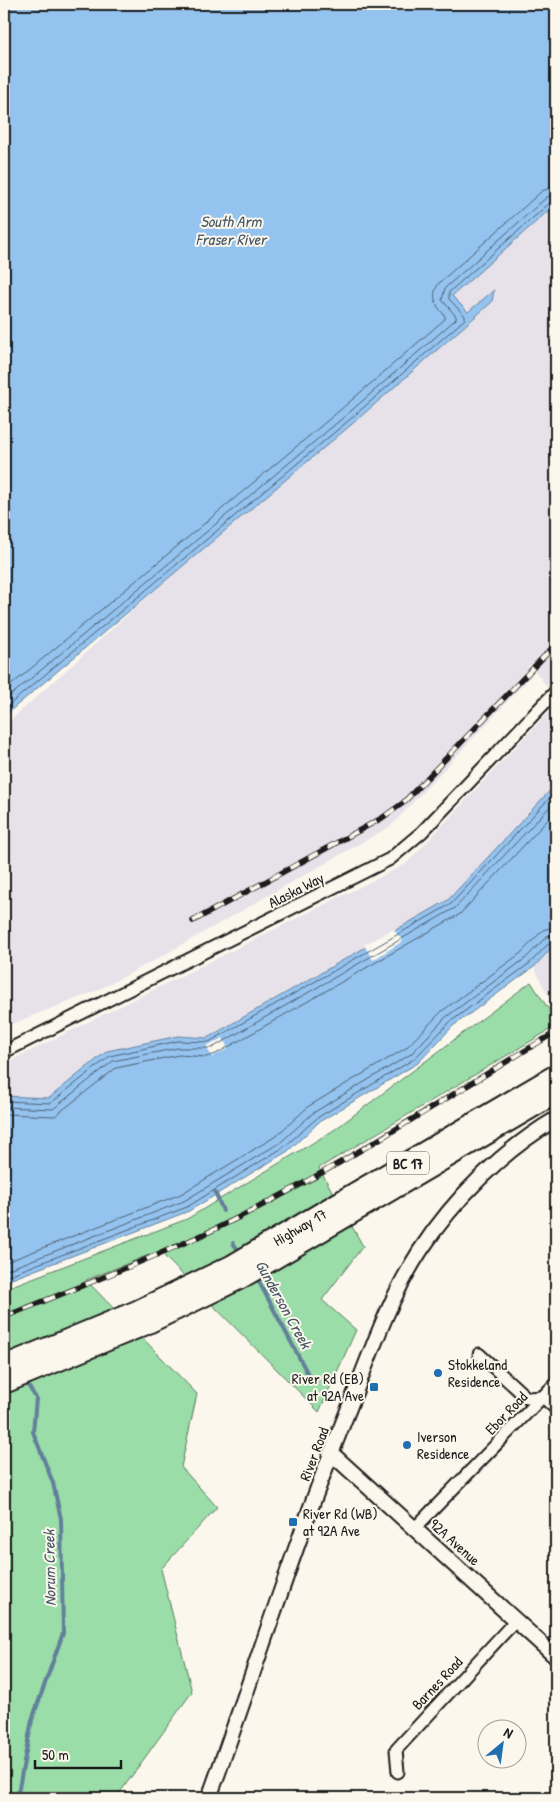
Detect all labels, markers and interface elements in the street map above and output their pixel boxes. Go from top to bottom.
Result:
water label: South Arm Fraser River [196,210,268,250]
street label: Alaska Way [265,867,327,913]
road number: BC 17 [387,1152,429,1174]
street label: Highway 17 [269,1203,331,1251]
water label: Gunderson Creek [251,1256,318,1353]
place label: Stokkeland Residence [448,1354,507,1392]
marker: Stokkeland Residence [432,1367,444,1379]
place label: River Rd (EB) at 92A Ave [292,1368,364,1406]
marker: River Rd (EB) at 92A Ave [368,1381,380,1393]
street label: Ebor Road [480,1387,532,1439]
street label: River Road [294,1424,334,1484]
place label: Iverson Residence [417,1426,469,1464]
marker: Iverson Residence [401,1439,413,1451]
place label: River Rd (WB) at 92A Ave [303,1503,378,1541]
street label: 92A Avenue [425,1514,485,1570]
marker: River Rd (WB) at 92A Ave [287,1516,299,1528]
water label: Norum Creek [37,1528,61,1606]
street label: Barnes Road [407,1652,467,1714]
north arrow [478,1720,528,1770]
text: N [501,1722,517,1743]
scale bar [35,1737,121,1769]
text: 50 m [42,1744,69,1765]

